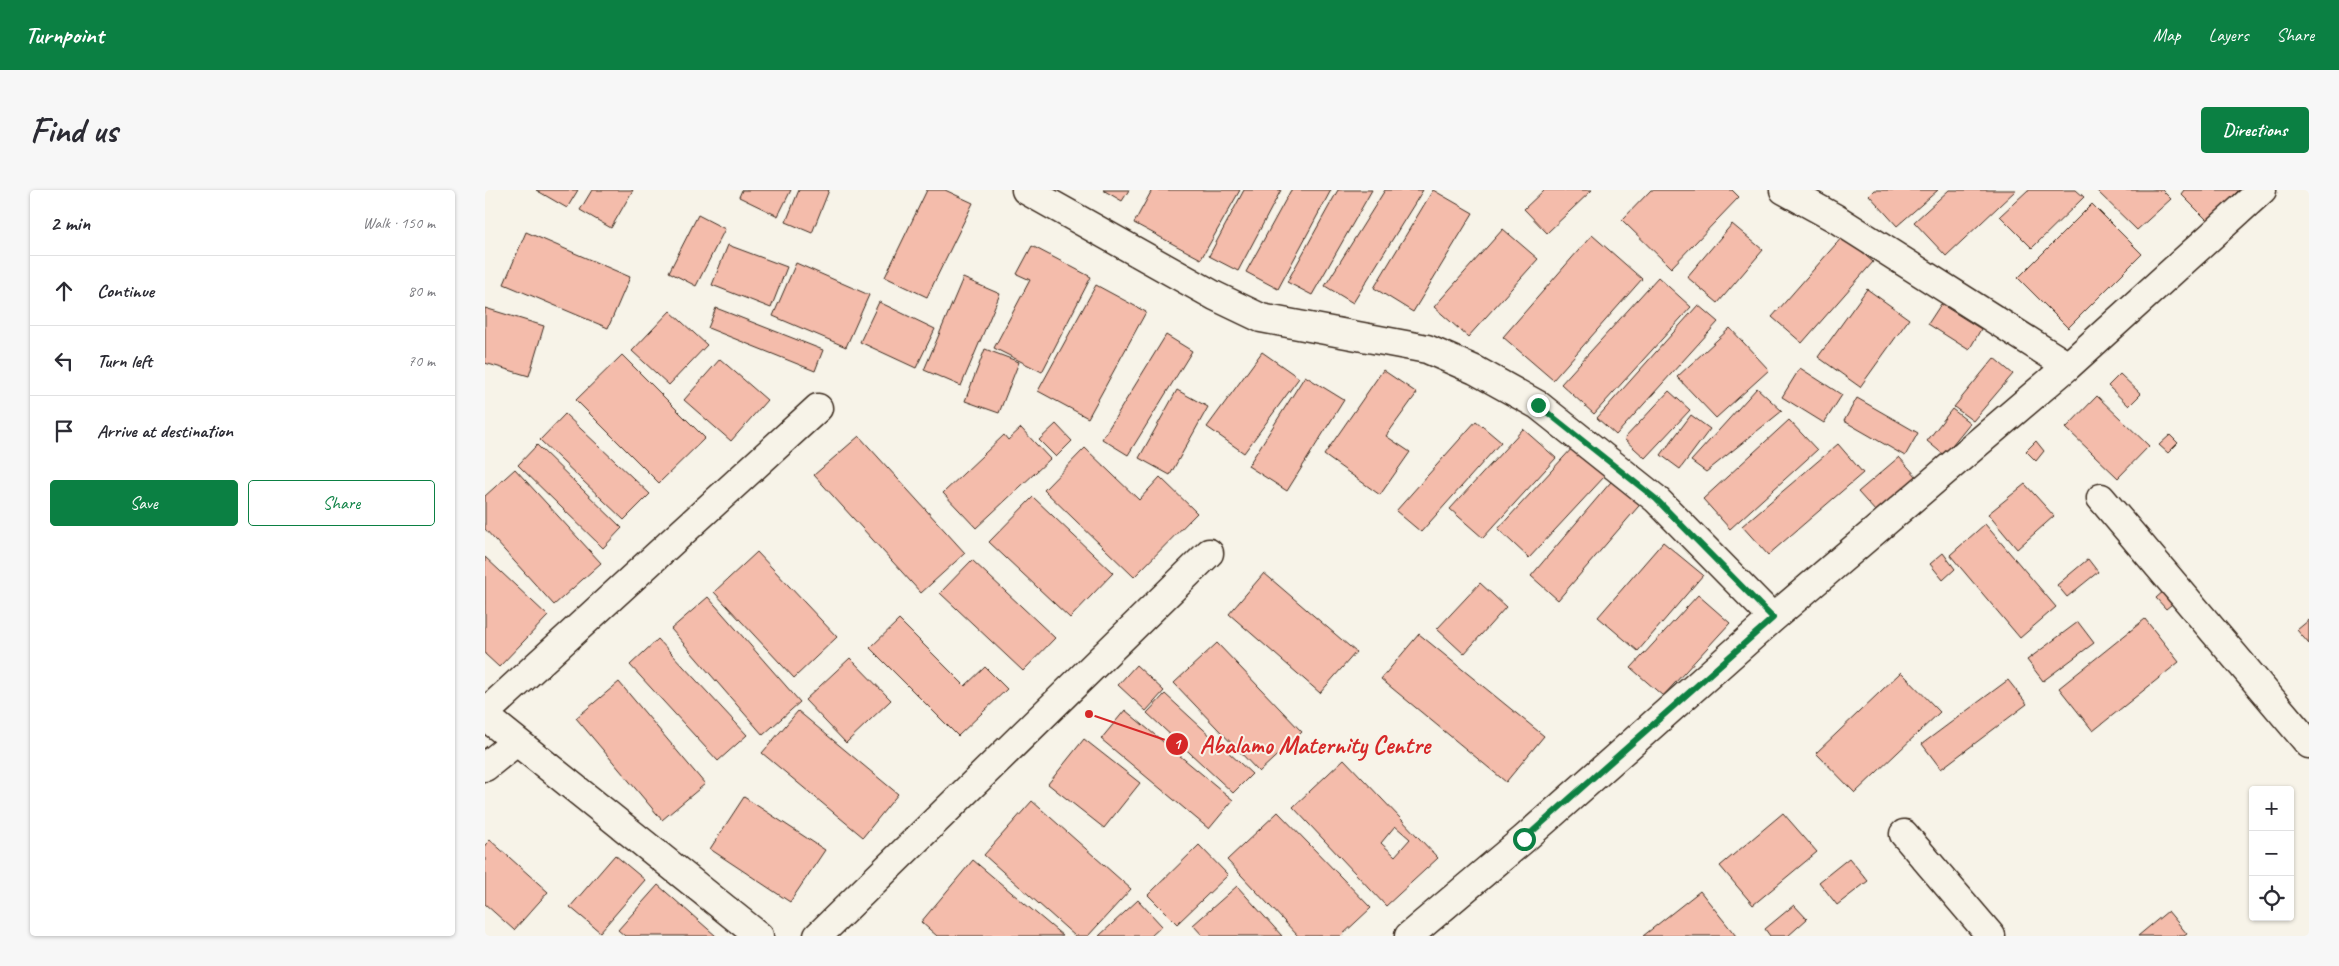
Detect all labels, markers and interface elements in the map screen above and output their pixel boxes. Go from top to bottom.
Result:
text: Turnpoint [25,20,104,50]
text: Map [2153,24,2181,46]
text: Layers [2209,24,2248,46]
text: Share [2276,24,2314,46]
button: Directions [2201,107,2309,153]
text: Find us [30,108,117,153]
text: 2 min [50,210,90,236]
text: Walk · 150 m [363,213,435,233]
icon: ahead [50,277,78,305]
text: Continue [97,279,154,303]
text: 80 m [408,281,435,301]
icon: left [50,347,78,375]
text: Turn left [97,349,152,373]
text: 70 m [408,351,435,371]
route end [1527,394,1550,417]
icon: arrive [50,417,78,445]
text: Arrive at destination [97,419,233,443]
button: Save [50,480,238,526]
button: Share [248,480,435,526]
callout: Abalamo Maternity Centre [1165,724,1440,764]
text: Abalamo Maternity Centre [1200,729,1432,761]
text: 1 [1174,735,1183,754]
map controls [2249,786,2294,921]
button: + [2249,786,2294,831]
route start [1513,828,1536,851]
button: − [2249,831,2294,876]
button: locate [2249,876,2294,921]

